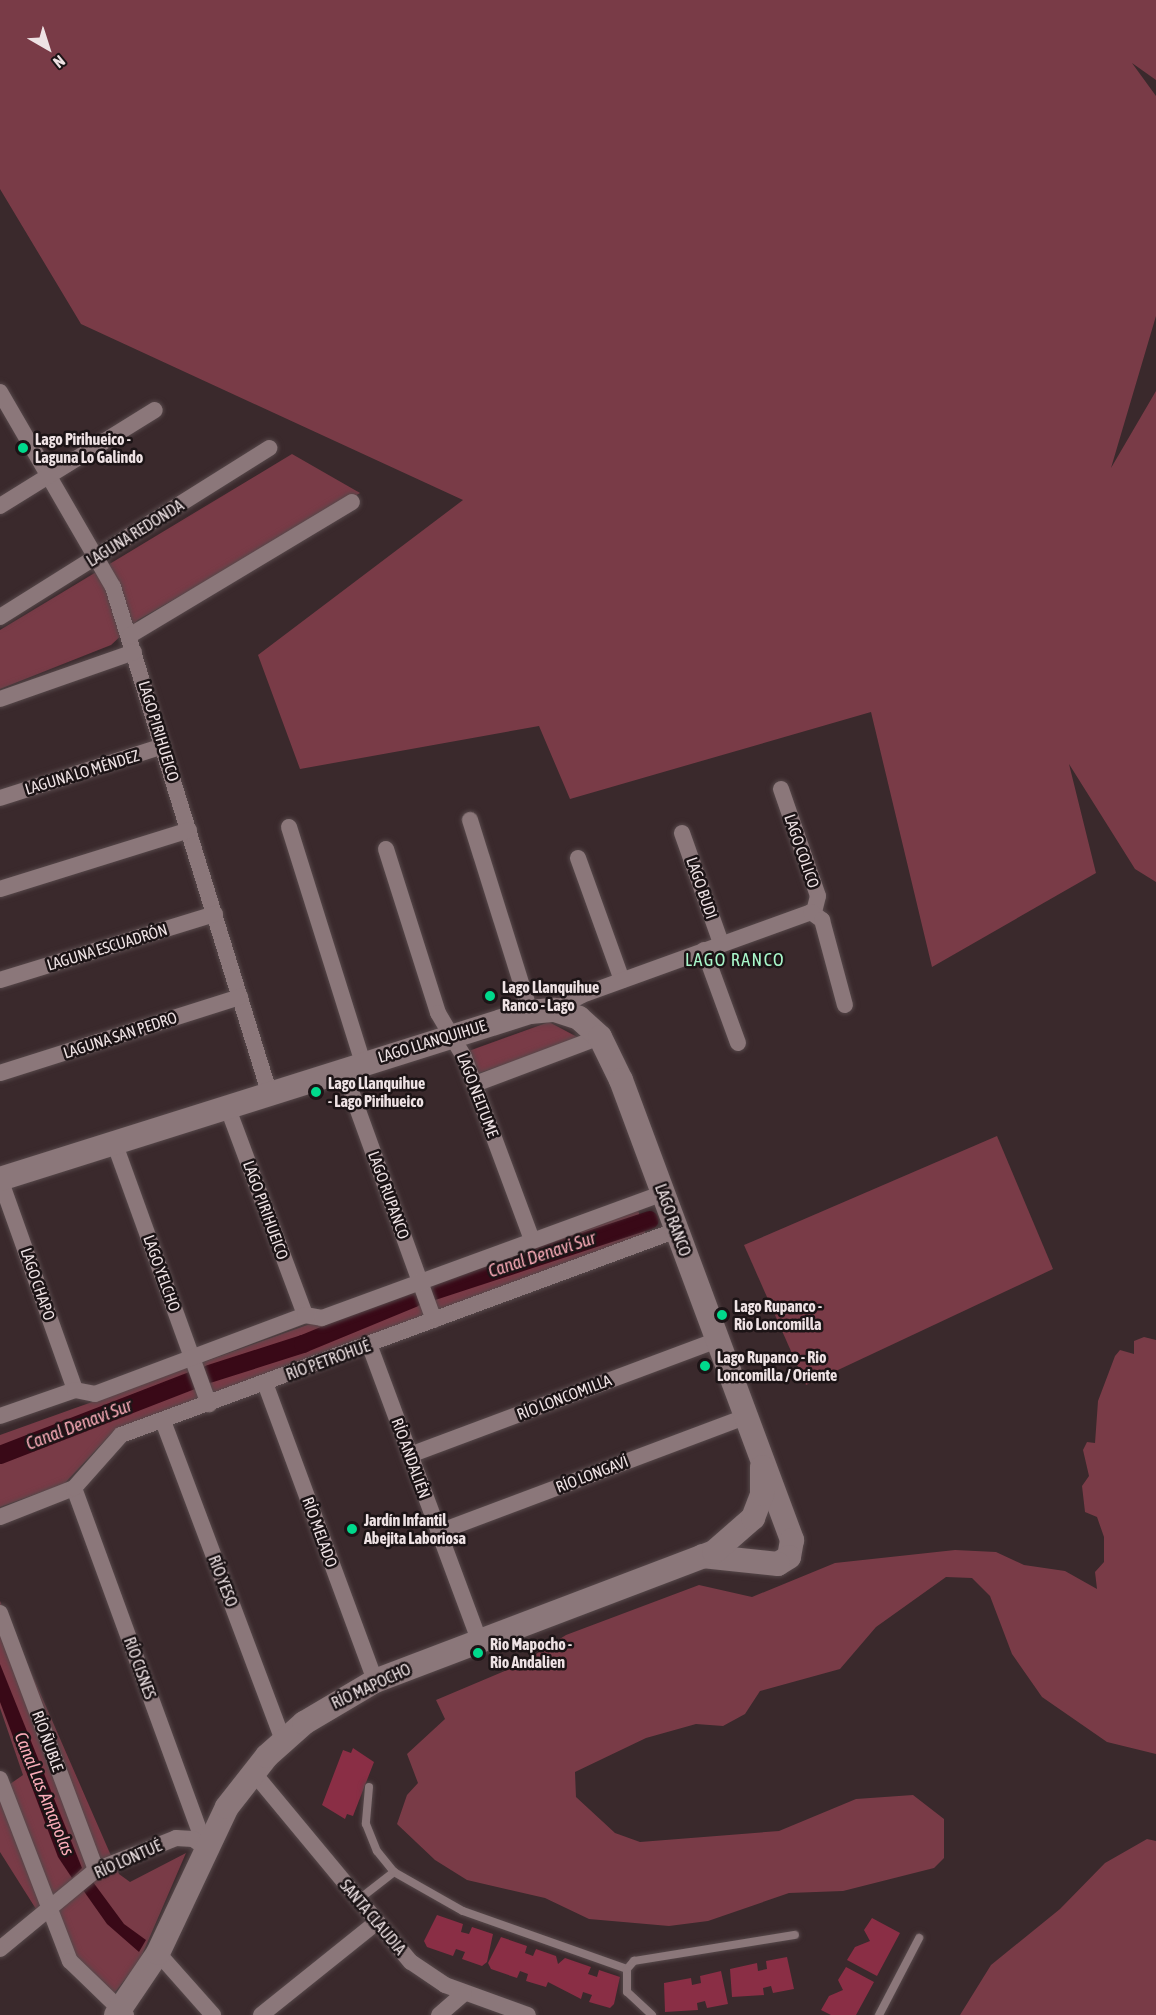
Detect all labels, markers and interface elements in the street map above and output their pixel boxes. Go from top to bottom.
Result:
north arrow [18,18,78,78]
text: N [50,52,69,72]
place label: Lago Pirihueico - Laguna Lo Galindo [35,429,143,467]
marker: Lago Pirihueico - Laguna Lo Galindo [16,441,30,455]
street label: LAGUNA REDONDA [83,496,187,570]
street label: LAGO PIRIHUEICO [135,679,183,783]
street label: LAGUNA LO MÉNDEZ [22,745,142,799]
street label: LAGO COLICO [780,812,824,890]
street label: LAGO BUDI [682,855,722,921]
street label: LAGUNA ESCUADRÓN [44,920,170,974]
district label: LAGO RANCO [685,949,785,971]
place label: Lago Llanquihue Ranco - Lago [502,977,599,1015]
marker: Lago Llanquihue Ranco - Lago [483,989,497,1003]
street label: LAGUNA SAN PEDRO [61,1008,179,1062]
street label: LAGO LLANQUIHUE [376,1015,488,1067]
street label: LAGO NELTUME [453,1050,503,1140]
place label: Lago Llanquihue - Lago Pirihueico [328,1073,425,1111]
marker: Lago Llanquihue - Lago Pirihueico [309,1085,323,1099]
street label: LAGO RUPANCO [364,1148,414,1242]
street label: LAGO PIRIHUEICO [239,1158,293,1262]
street label: LAGO RANCO [651,1181,695,1259]
water label: Canal Denavi Sur [486,1227,598,1283]
street label: LAGO YELCHO [139,1232,185,1314]
street label: LAGO CHAPO [17,1245,59,1323]
place label: Lago Rupanco - Rio Loncomilla [734,1296,822,1334]
marker: Lago Rupanco - Rio Loncomilla [715,1308,729,1322]
street label: RÍO PETROHUÉ [283,1336,373,1384]
place label: Lago Rupanco - Rio Loncomilla / Oriente [717,1347,837,1385]
marker: Lago Rupanco - Rio Loncomilla / Oriente [698,1359,712,1373]
street label: RÍO LONCOMILLA [514,1370,614,1424]
water label: Canal Denavi Sur [23,1395,135,1455]
street label: RÍO ANDALIÉN [388,1415,434,1501]
street label: RÍO LONGAVÍ [553,1451,631,1497]
street label: RÍO MELADO [298,1494,342,1570]
place label: Jardín Infantil Abejita Laboriosa [364,1510,466,1548]
marker: Jardín Infantil Abejita Laboriosa [345,1522,359,1536]
street label: RÍO YESO [204,1553,242,1609]
street label: RÍO CISNES [120,1634,160,1702]
place label: Rio Mapocho - Rio Andalien [490,1634,572,1672]
marker: Rio Mapocho - Rio Andalien [471,1646,485,1660]
street label: RÍO MAPOCHO [328,1659,414,1713]
street label: RÍO ÑUBLE [28,1708,68,1774]
water label: Canal Las Amapolas [9,1729,79,1859]
street label: RÍO LONTUÉ [91,1836,165,1882]
street label: SANTA CLAUDIA [336,1876,410,1958]

